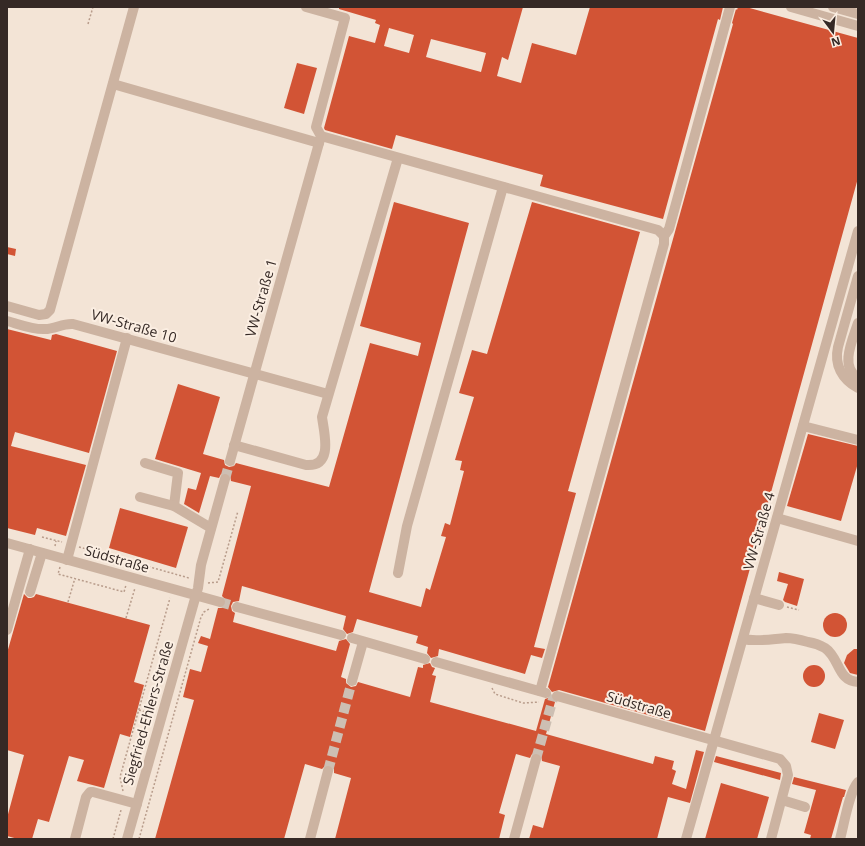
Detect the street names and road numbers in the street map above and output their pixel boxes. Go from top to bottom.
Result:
street label: VW-Straße 1 [240,257,281,339]
street label: VW-Straße 10 [89,304,179,347]
street label: VW-Straße 4 [738,490,779,572]
street label: Südstraße [83,540,152,577]
street label: Siegfried-Ehlers-Straße [118,639,177,787]
street label: Südstraße [605,686,674,723]

